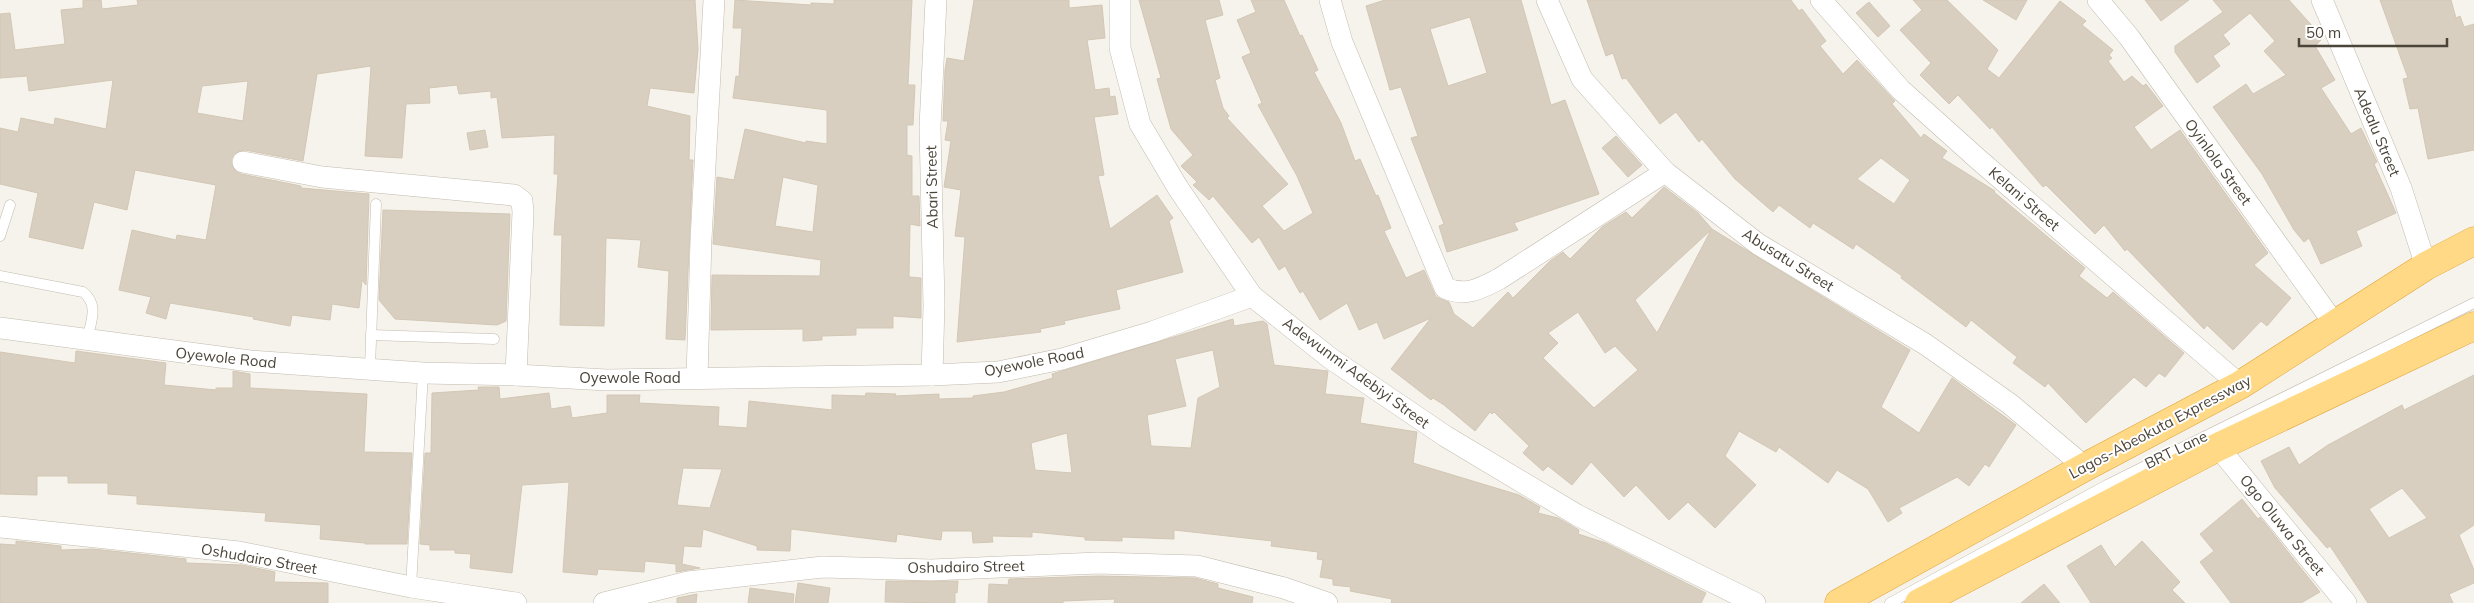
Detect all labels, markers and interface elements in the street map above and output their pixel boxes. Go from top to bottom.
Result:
scale bar [2299,15,2446,47]
text: 50 m [2306,23,2341,42]
street label: Adealu Street [2350,84,2405,179]
street label: Oyinlola Street [2181,115,2256,209]
street label: Abari Street [921,145,942,229]
street label: Kelani Street [1985,163,2064,235]
street label: Abusatu Street [1739,224,1838,295]
street label: Adewunmi Adebiyi Street [1279,313,1433,432]
street label: Oyewole Road [175,343,277,372]
street label: Oyewole Road [982,343,1085,381]
street label: Oyewole Road [579,368,681,387]
street label: Lagos-Abeokuta Expressway [2065,370,2254,483]
street label: BRT Lane [2141,426,2210,473]
street label: Ogo Oluwa Street [2236,470,2329,579]
street label: Oshudairo Street [200,539,319,578]
street label: Oshudairo Street [907,556,1025,577]

